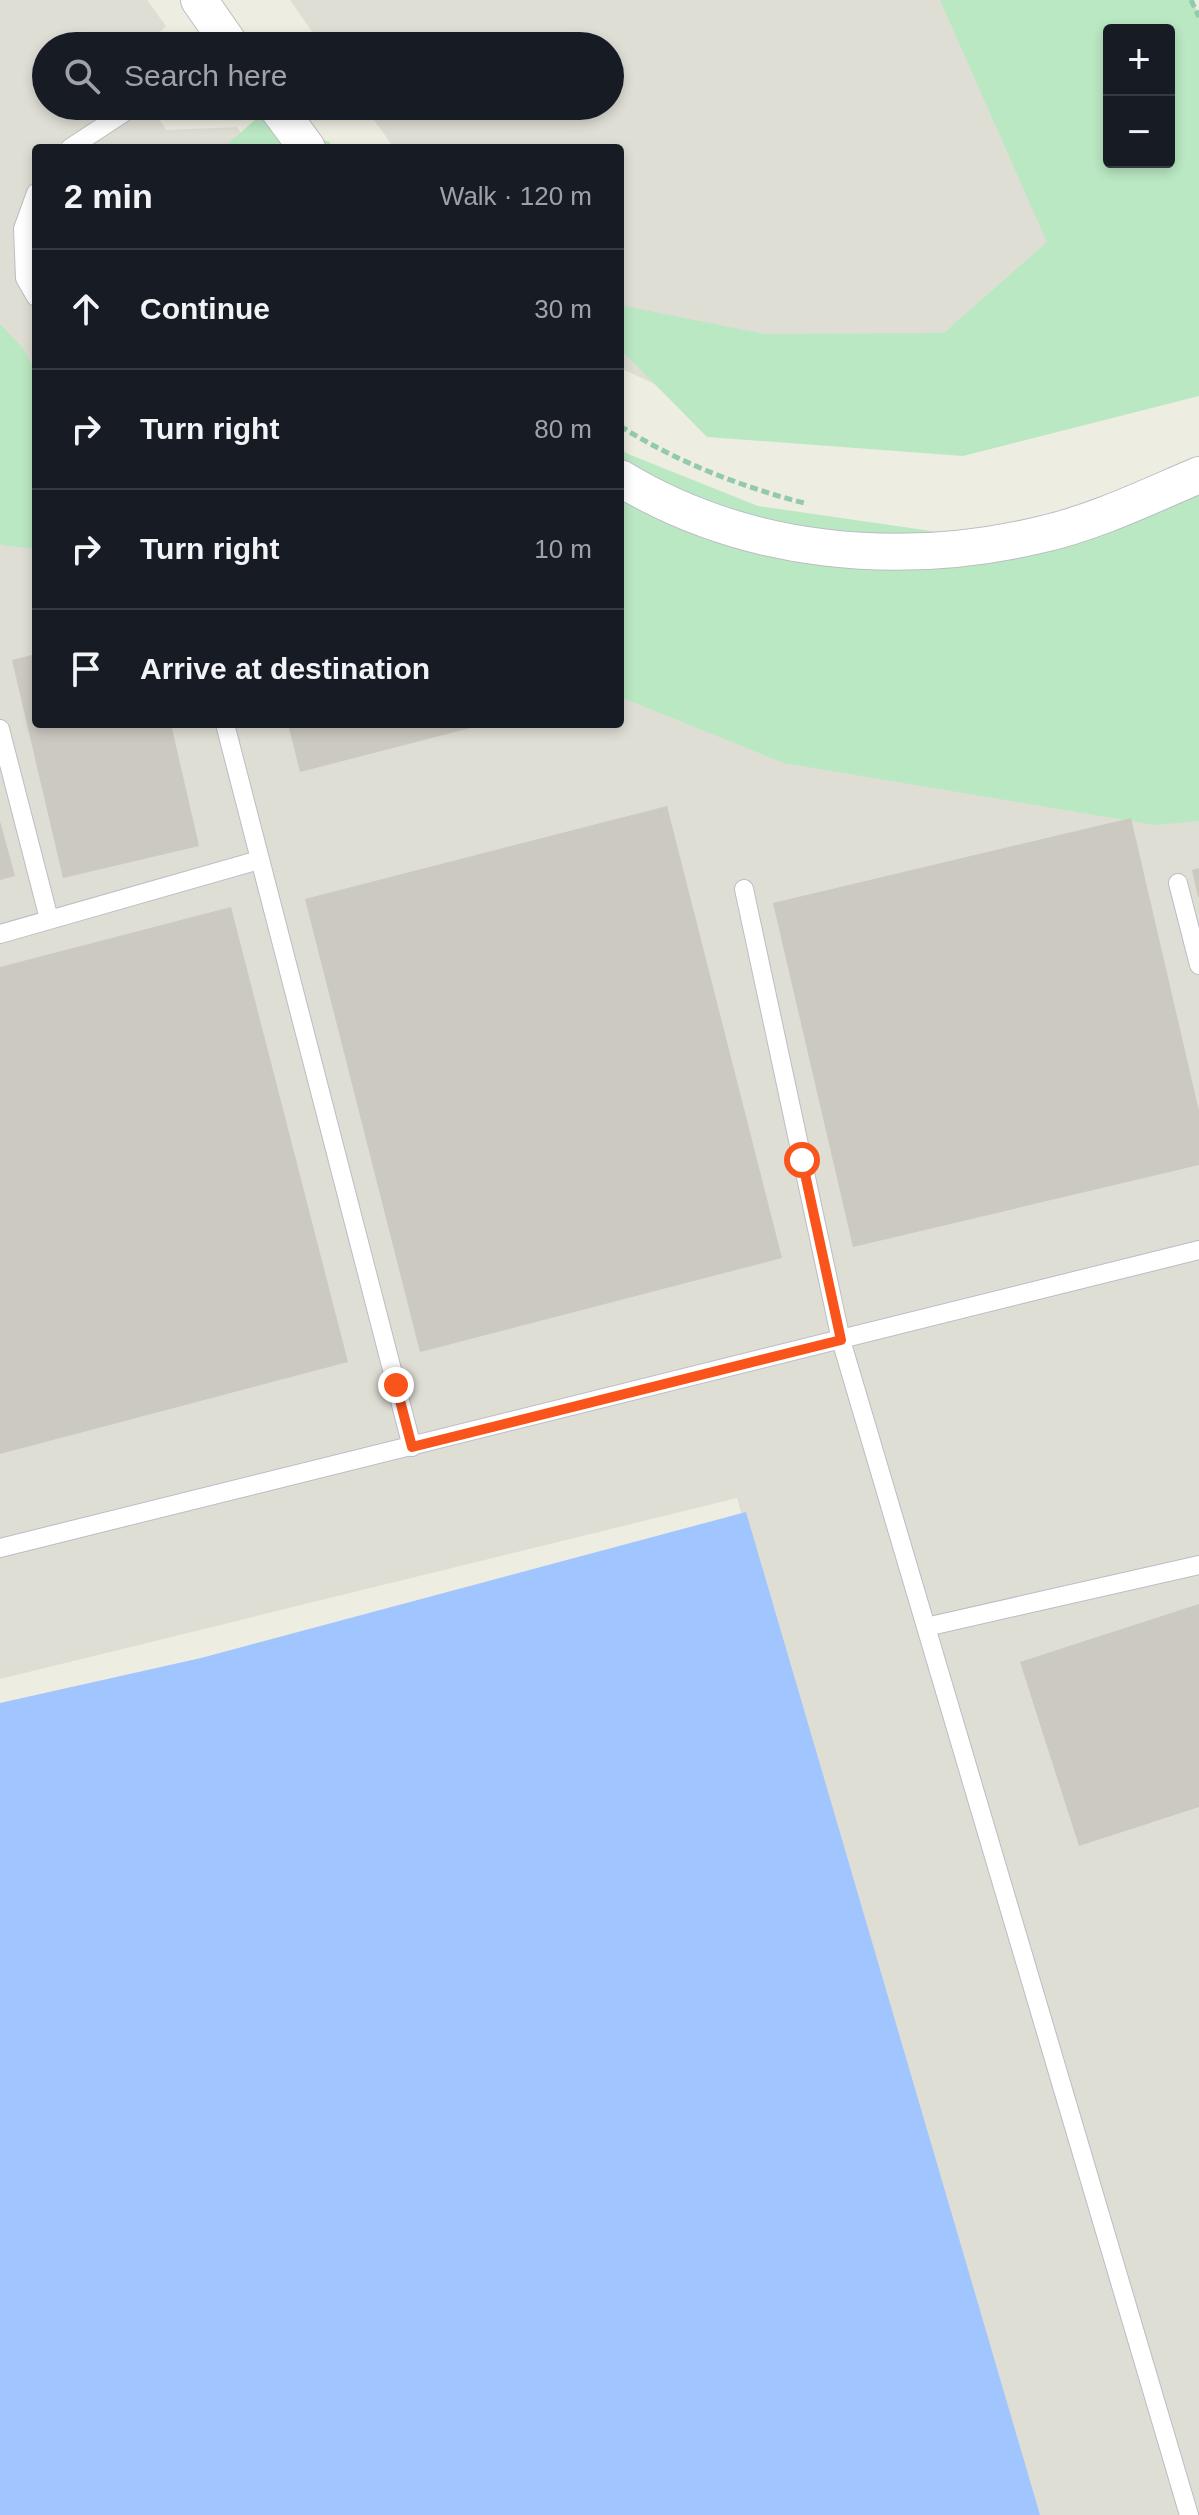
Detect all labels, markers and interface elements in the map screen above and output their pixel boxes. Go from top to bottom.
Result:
map controls [1103,24,1175,168]
button: + [1103,24,1175,96]
search box [32,32,624,120]
icon: search [60,54,104,98]
text: Search here [124,59,287,92]
button: − [1103,96,1175,168]
text: 2 min [64,177,153,215]
text: Walk · 120 m [440,181,592,211]
icon: ahead [64,287,108,331]
text: Continue [140,292,270,325]
text: 30 m [534,294,592,324]
icon: right [64,407,108,451]
text: Turn right [140,412,279,445]
text: 80 m [534,414,592,444]
icon: right [64,527,108,571]
text: Turn right [140,532,279,565]
text: 10 m [534,534,592,564]
icon: arrive [64,647,108,691]
text: Arrive at destination [140,652,430,685]
route start [784,1142,820,1178]
route end [378,1367,414,1403]

